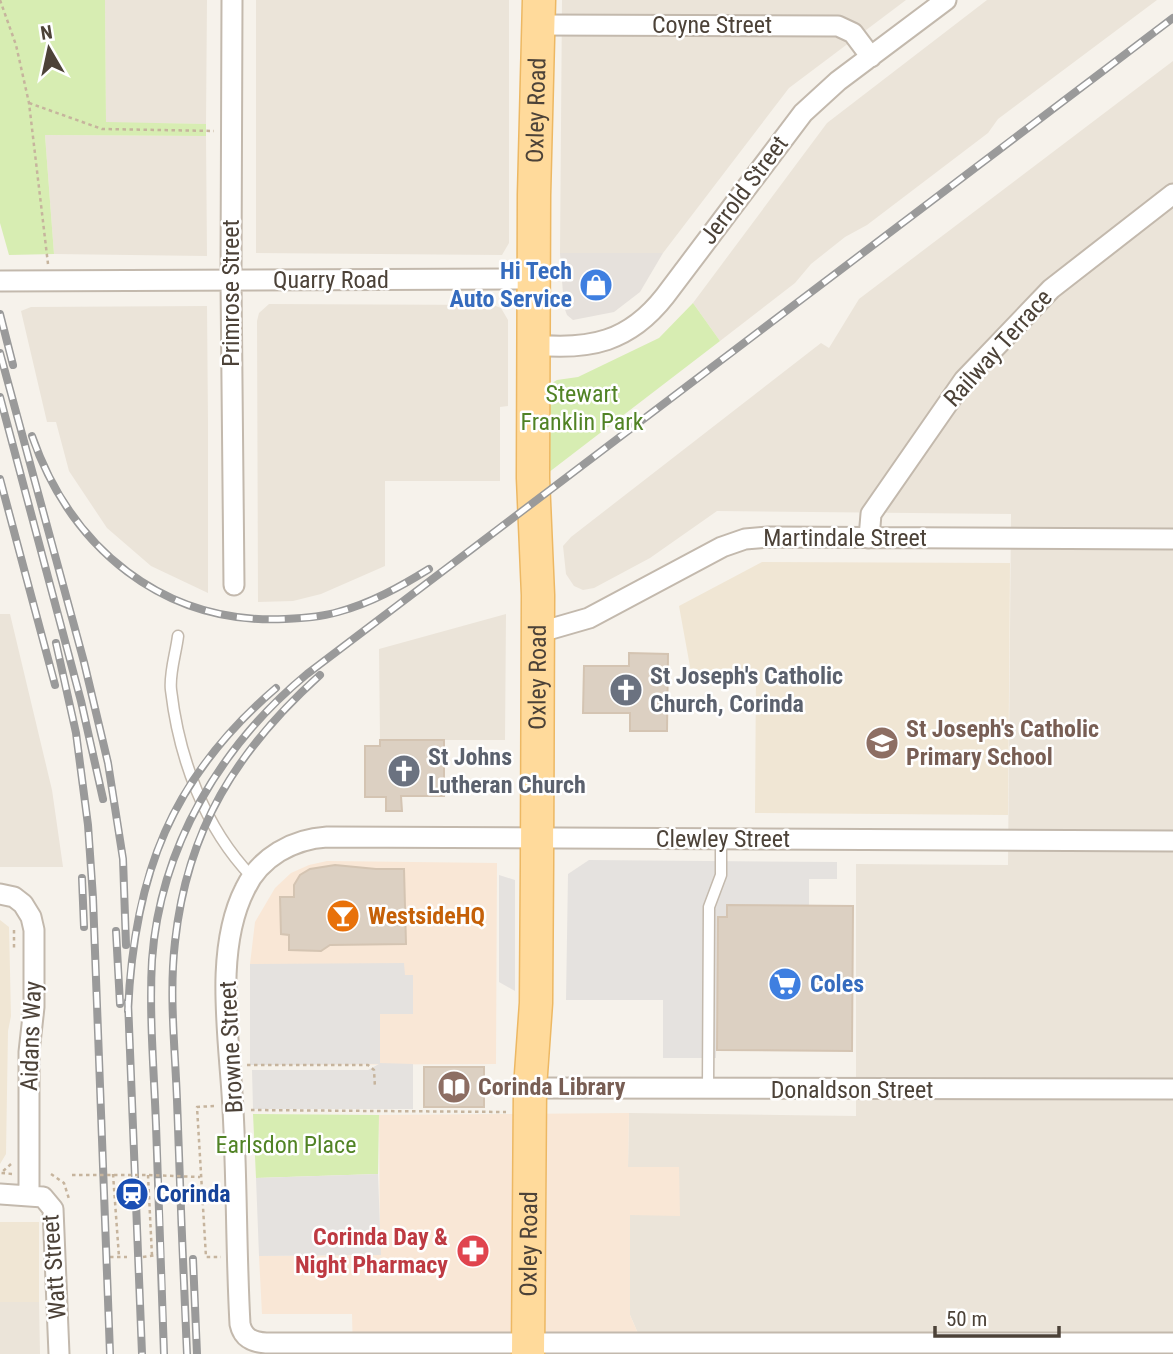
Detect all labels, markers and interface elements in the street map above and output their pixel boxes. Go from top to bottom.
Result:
street label: Coyne Street [652,11,772,39]
north arrow [14,14,84,84]
text: N [39,20,54,45]
street label: Oxley Road [521,57,552,163]
street label: Jerrold Street [694,130,794,250]
street label: Primrose Street [217,219,245,367]
place label: Hi Tech Auto Service [450,257,572,313]
street label: Quarry Road [273,266,389,294]
shop icon: Hi Tech Auto Service [577,266,615,304]
street label: Railway Terrace [938,284,1058,412]
park label: Stewart Franklin Park [521,380,644,436]
street label: Martindale Street [763,524,927,552]
street label: Oxley Road [523,625,552,730]
place label: St Joseph's Catholic Church, Corinda [650,662,843,718]
church icon: St Joseph's Catholic Church, Corinda [607,671,645,709]
place label: St Joseph's Catholic Primary School [906,715,1099,771]
school or university icon: St Joseph's Catholic Primary School [863,724,901,762]
place label: St Johns Lutheran Church [428,743,586,799]
church icon: St Johns Lutheran Church [385,752,423,790]
street label: Clewley Street [656,825,790,853]
bar icon: WestsideHQ [324,897,362,935]
place label: WestsideHQ [368,902,485,930]
supermarket icon: Coles [766,965,804,1003]
place label: Coles [810,970,864,998]
street label: Browne Street [214,980,248,1114]
street label: Aidans Way [15,981,47,1091]
library icon: Corinda Library [435,1068,473,1106]
place label: Corinda Library [478,1073,626,1101]
street label: Donaldson Street [771,1076,933,1104]
park label: Earlsdon Place [216,1131,356,1159]
station icon: Corinda [113,1175,151,1213]
place label: Corinda [156,1180,231,1208]
street label: Oxley Road [514,1191,543,1297]
street label: Watt Street [36,1213,72,1321]
place label: Corinda Day & Night Pharmacy [295,1223,448,1279]
pharmacy icon: Corinda Day & Night Pharmacy [454,1232,492,1270]
scale bar [935,1294,1059,1338]
text: 50 m [946,1307,987,1331]

